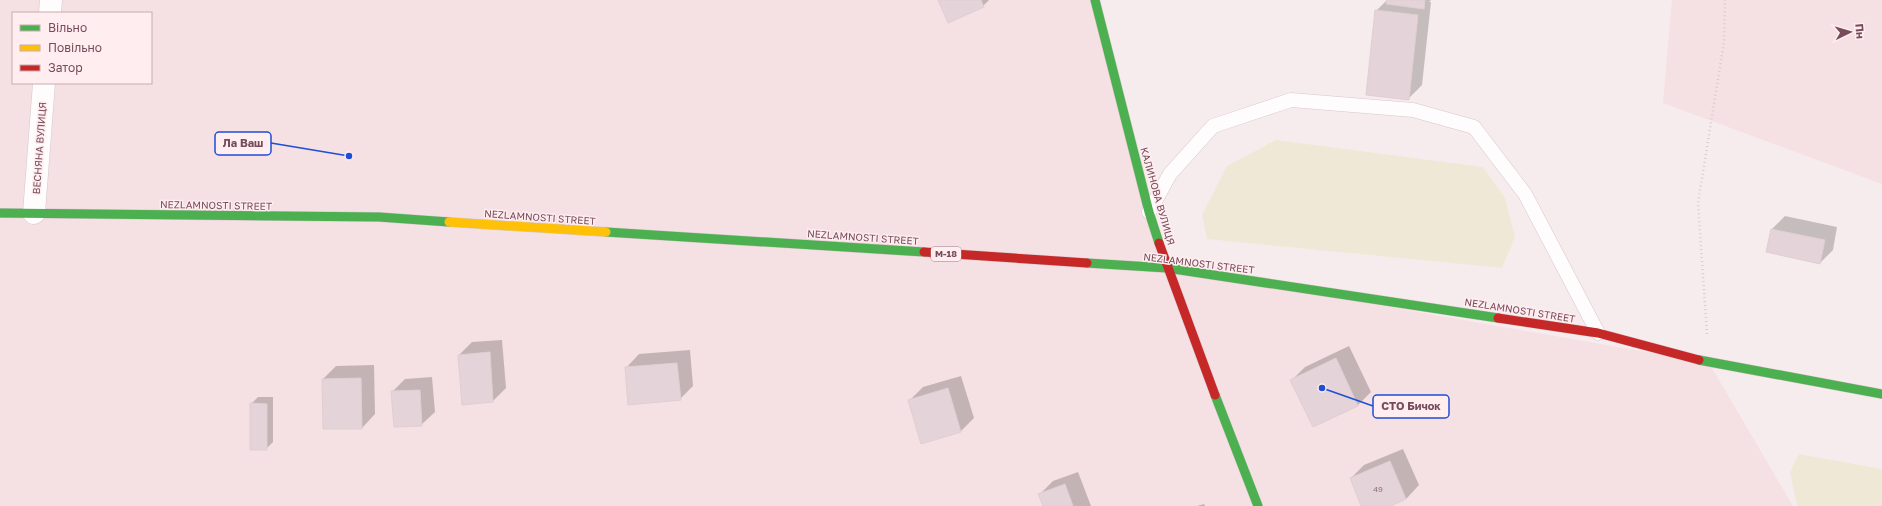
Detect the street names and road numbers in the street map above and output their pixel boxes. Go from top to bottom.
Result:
street label: ВЕСНЯНА ВУЛИЦЯ [30,101,48,195]
street label: КАЛИНОВА ВУЛИЦЯ [1138,146,1178,246]
street label: NEZLAMNOSTI STREET [160,198,272,212]
street label: NEZLAMNOSTI STREET [484,207,596,227]
street label: NEZLAMNOSTI STREET [807,227,919,247]
road number: М-18 [931,247,961,261]
street label: NEZLAMNOSTI STREET [1143,250,1255,276]
street label: NEZLAMNOSTI STREET [1464,295,1576,325]

